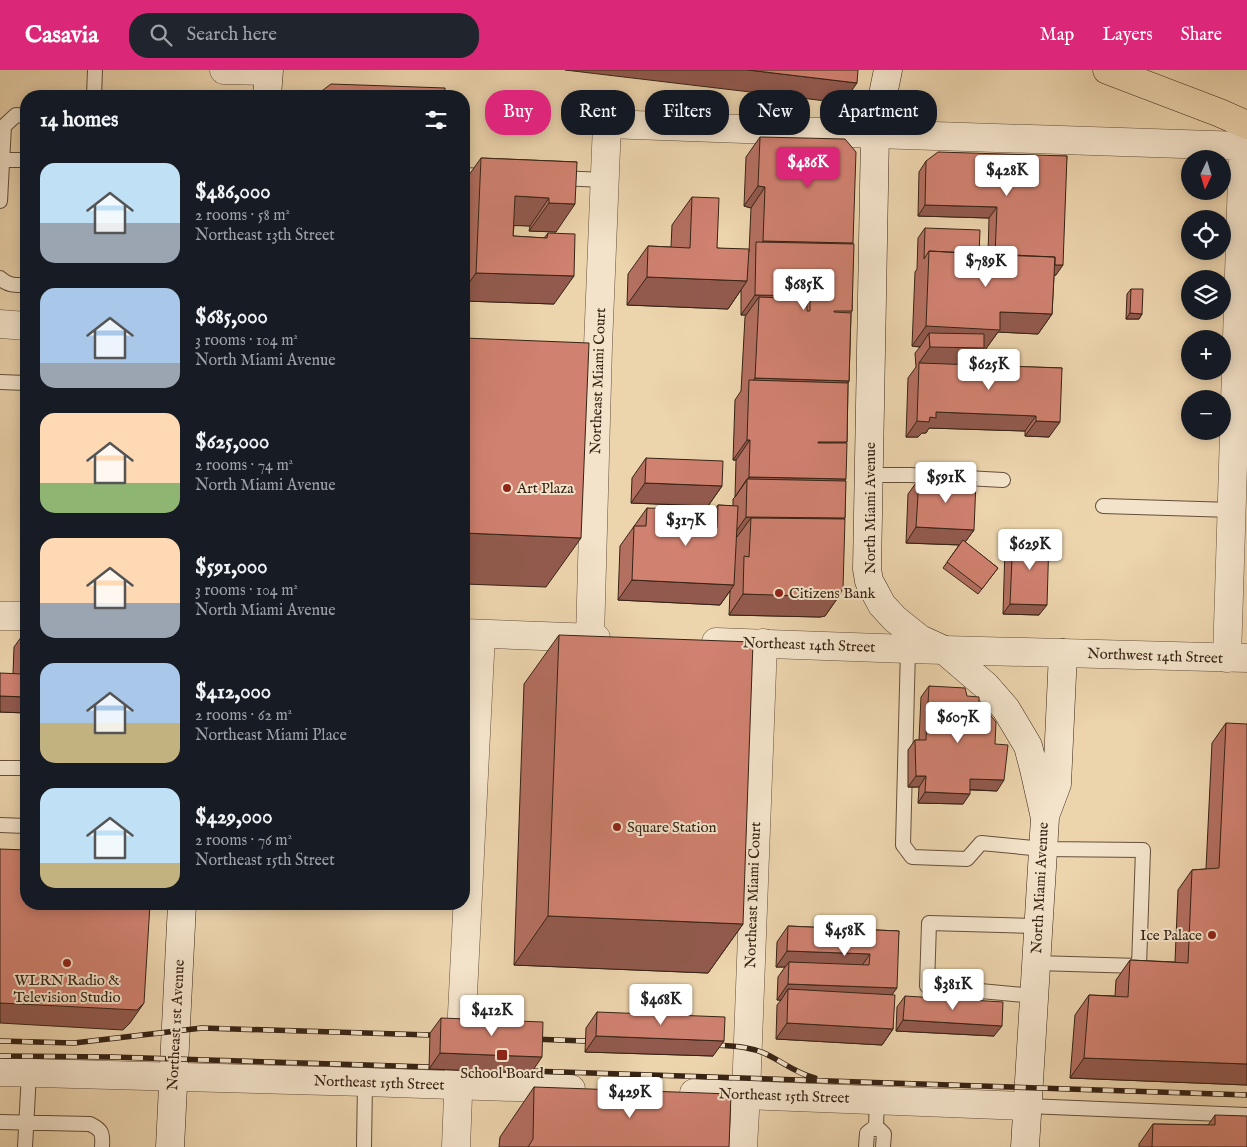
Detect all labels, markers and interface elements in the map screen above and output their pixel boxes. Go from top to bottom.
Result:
search box [129,13,479,58]
text: Casavia [25,20,99,51]
icon: search [147,21,175,49]
text: Search here [187,23,277,47]
text: Map [1040,24,1074,47]
text: Layers [1102,24,1153,47]
text: Share [1181,24,1222,47]
chip: Buy [485,90,551,135]
chip: Rent [561,90,635,135]
chip: Filters [645,90,729,135]
chip: New [739,90,810,135]
chip: Apartment [820,90,937,135]
icon: filters [422,106,450,134]
text: 14 homes [40,107,118,134]
pin: $486K [773,146,843,189]
north arrow [1181,150,1231,200]
map controls [1181,150,1231,440]
text: $486K [787,153,829,173]
pin: $428K [972,154,1042,197]
text: $428K [986,161,1028,181]
text: $486,000 [195,179,271,206]
icon: home [80,183,140,243]
text: 2 rooms · 58 m² [195,206,290,226]
button: locate [1181,210,1231,260]
text: Northeast 13th Street [195,226,335,246]
pin: $789K [951,246,1021,288]
text: $789K [965,252,1007,272]
pin: $685K [769,268,839,311]
button: layers [1181,270,1231,320]
text: $685K [784,275,824,295]
text: $685,000 [195,304,268,331]
street label: Northeast Miami Court [586,307,610,455]
icon: home [80,308,140,368]
button: + [1181,330,1231,380]
text: 3 rooms · 104 m² [195,331,298,351]
pin: $625K [954,348,1024,391]
text: North Miami Avenue [195,351,336,371]
text: $625K [969,355,1009,375]
button: − [1181,390,1231,440]
text: $625,000 [195,429,269,456]
icon: home [80,433,140,493]
street label: North Miami Avenue [861,442,880,574]
text: 2 rooms · 74 m² [195,456,293,476]
pin: $591K [911,462,981,504]
text: $591K [926,468,966,488]
text: North Miami Avenue [195,476,336,496]
place label: Art Plaza [516,479,574,498]
marker: Art Plaza [501,482,513,494]
pin: $317K [651,504,721,547]
text: $317K [666,511,706,531]
pin: $629K [995,528,1065,571]
text: $629K [1009,535,1051,555]
text: $591,000 [195,554,268,581]
icon: home [80,558,140,618]
text: 3 rooms · 104 m² [195,581,298,601]
place label: Citizens Bank [789,584,877,603]
marker: Citizens Bank [773,587,785,599]
text: North Miami Avenue [195,601,336,621]
street label: Northeast 14th Street [742,633,876,657]
street label: Northwest 14th Street [1087,644,1223,668]
text: $412,000 [195,679,271,706]
icon: home [80,683,140,743]
pin: $607K [923,702,993,744]
text: 2 rooms · 62 m² [195,706,292,726]
text: $607K [937,708,979,728]
text: Northeast Miami Place [195,726,347,746]
text: $429,000 [195,804,272,831]
icon: home [80,808,140,868]
place label: Square Station [627,818,716,837]
marker: Square Station [611,821,623,833]
street label: Northeast Miami Court [741,821,765,969]
street label: North Miami Avenue [1027,822,1053,954]
text: 2 rooms · 76 m² [195,831,292,851]
text: Northeast 15th Street [195,851,335,871]
pin: $458K [810,914,880,957]
text: $458K [825,921,865,941]
place label: Ice Palace [1140,926,1202,945]
marker: Ice Palace [1206,929,1218,941]
marker: WLRN Radio & Television Studio [61,957,73,969]
street label: Northeast 1st Avenue [163,959,189,1091]
pin: $381K [918,968,988,1011]
place label: WLRN Radio & Television Studio [13,971,121,1007]
text: $381K [934,975,972,995]
pin: $468K [626,984,696,1026]
text: $468K [640,990,682,1010]
pin: $412K [457,994,527,1037]
text: $412K [471,1001,513,1021]
marker: School Board [495,1048,509,1062]
place label: School Board [460,1064,545,1083]
street label: Northeast 15th Street [313,1071,445,1095]
pin: $429K [595,1076,665,1119]
text: $429K [609,1083,651,1103]
street label: Northeast 15th Street [718,1084,850,1108]

